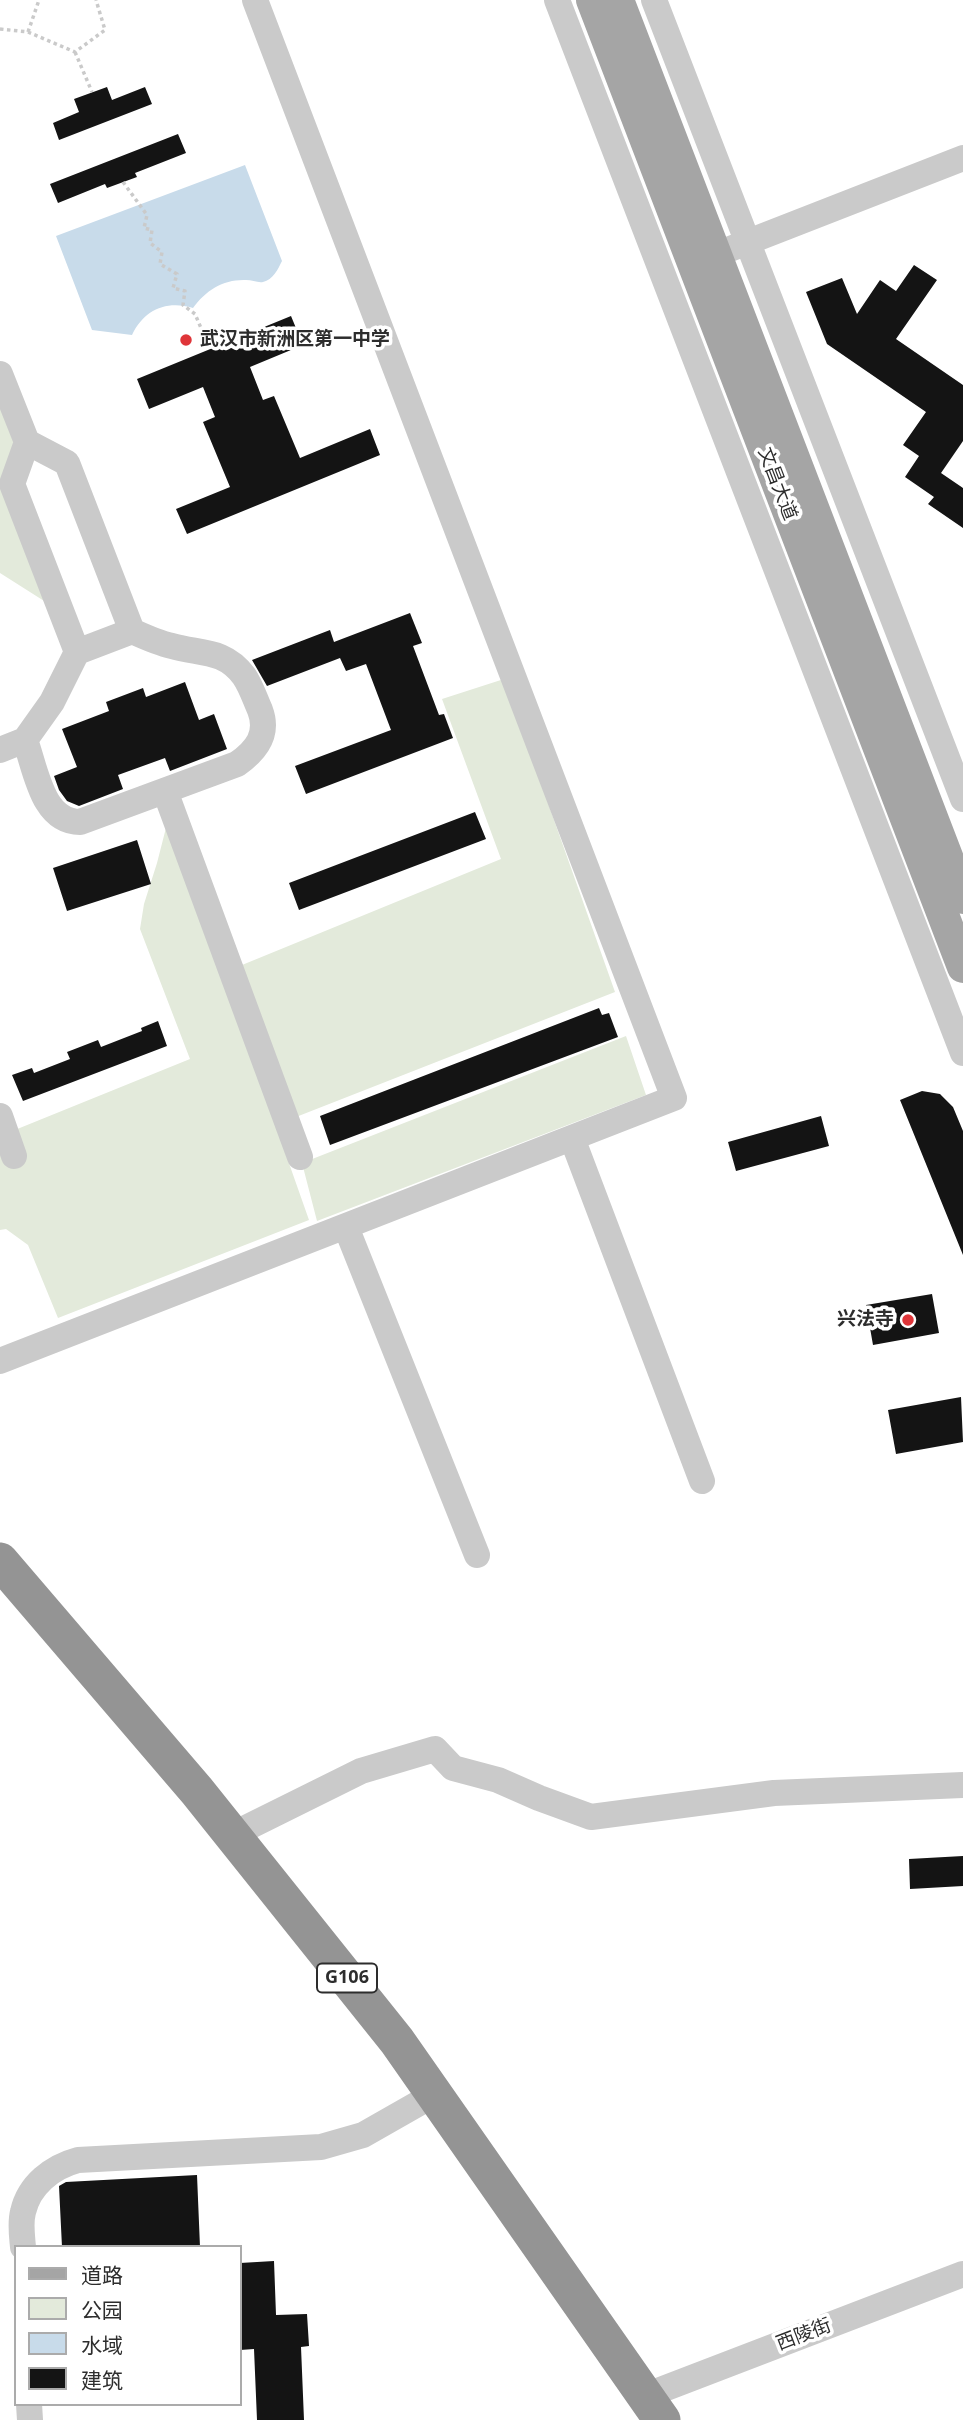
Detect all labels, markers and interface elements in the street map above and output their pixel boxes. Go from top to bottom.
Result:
place label: 武汉市新洲区第一中学 [200,329,390,351]
marker: 武汉市新洲区第一中学 [178,332,194,348]
street label: 文昌大道 [753,444,801,524]
place label: 兴法寺 [837,1309,894,1331]
marker: 兴法寺 [900,1312,916,1328]
road number: G106 [317,1964,377,1992]
legend [14,2245,242,2406]
text: 道路 [81,2261,123,2289]
text: 公园 [81,2296,123,2324]
street label: 西陵街 [773,2314,835,2356]
text: 水域 [81,2331,123,2359]
text: 建筑 [81,2366,123,2394]

